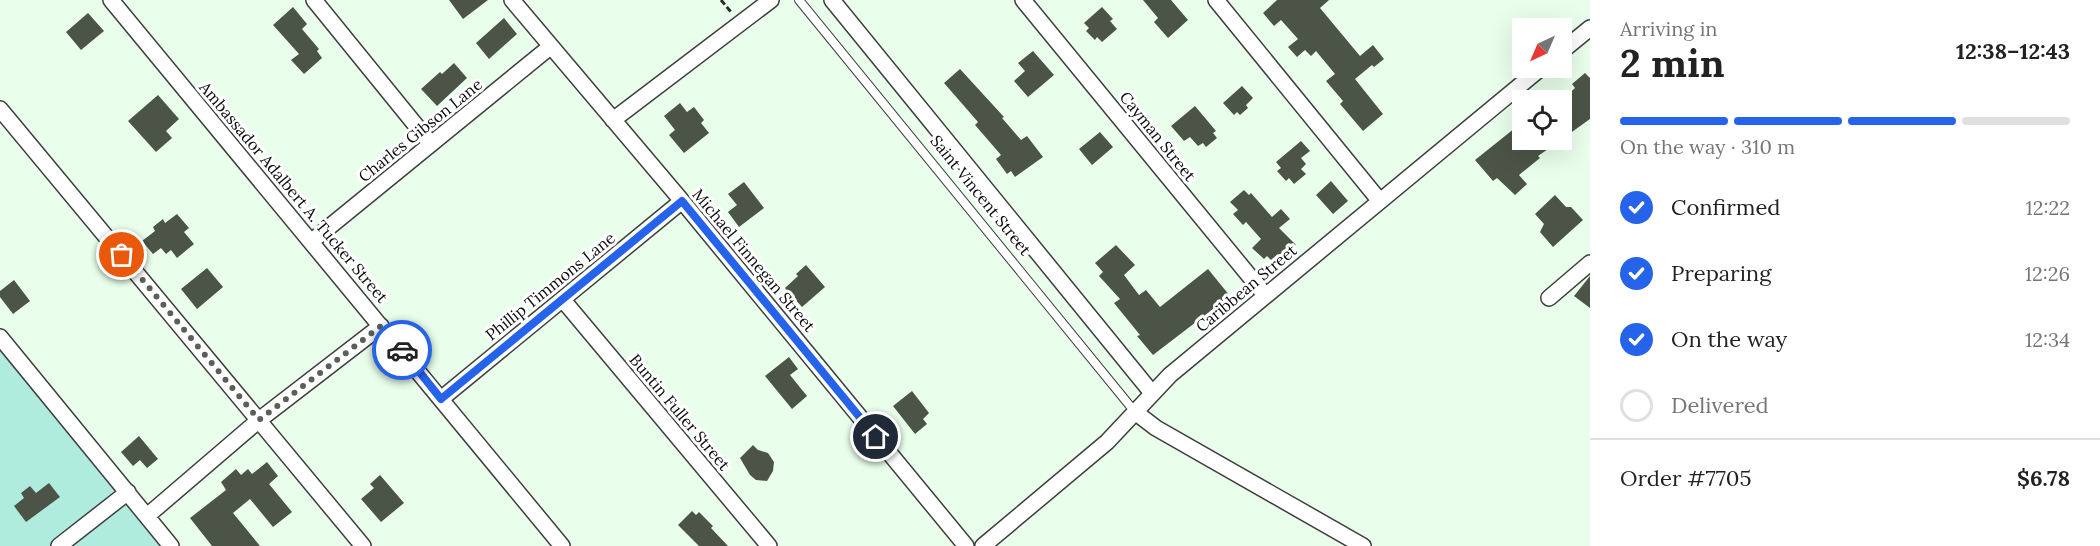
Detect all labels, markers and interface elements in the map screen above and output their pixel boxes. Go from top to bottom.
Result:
text: Arriving in [1620,16,1717,41]
north arrow [1512,18,1572,78]
map controls [1512,18,1572,150]
text: 12:38–12:43 [1956,37,2070,65]
text: 2 min [1620,38,1725,88]
street label: Charles Gibson Lane [354,74,486,186]
street label: Ambassador Adalbert A. Tucker Street [195,77,393,307]
street label: Cayman Street [1116,87,1201,185]
button: locate [1512,90,1572,150]
street label: Saint Vincent Street [926,131,1036,260]
text: On the way · 310 m [1620,134,1795,159]
street label: Michael Finnegan Street [688,184,820,336]
icon: check [1620,191,1653,224]
text: Confirmed [1671,193,1780,221]
text: 12:22 [2026,195,2070,220]
street label: Phillip Timmons Lane [481,227,619,344]
pin [96,229,147,280]
icon: bag [105,238,138,271]
street label: Caribbean Street [1191,239,1301,336]
icon: check [1620,257,1653,290]
text: Preparing [1671,259,1771,287]
text: 12:26 [2025,261,2070,286]
courier [372,320,432,380]
icon: check [1620,323,1653,356]
text: On the way [1671,325,1787,353]
text: 12:34 [2025,327,2070,352]
icon: car [386,334,419,367]
street label: Buntin Fuller Street [626,350,735,475]
text: Delivered [1671,391,1769,419]
pin [850,411,901,462]
icon: home [859,420,892,453]
text: Order #7705 [1620,464,1751,492]
text: $6.78 [2017,464,2070,492]

